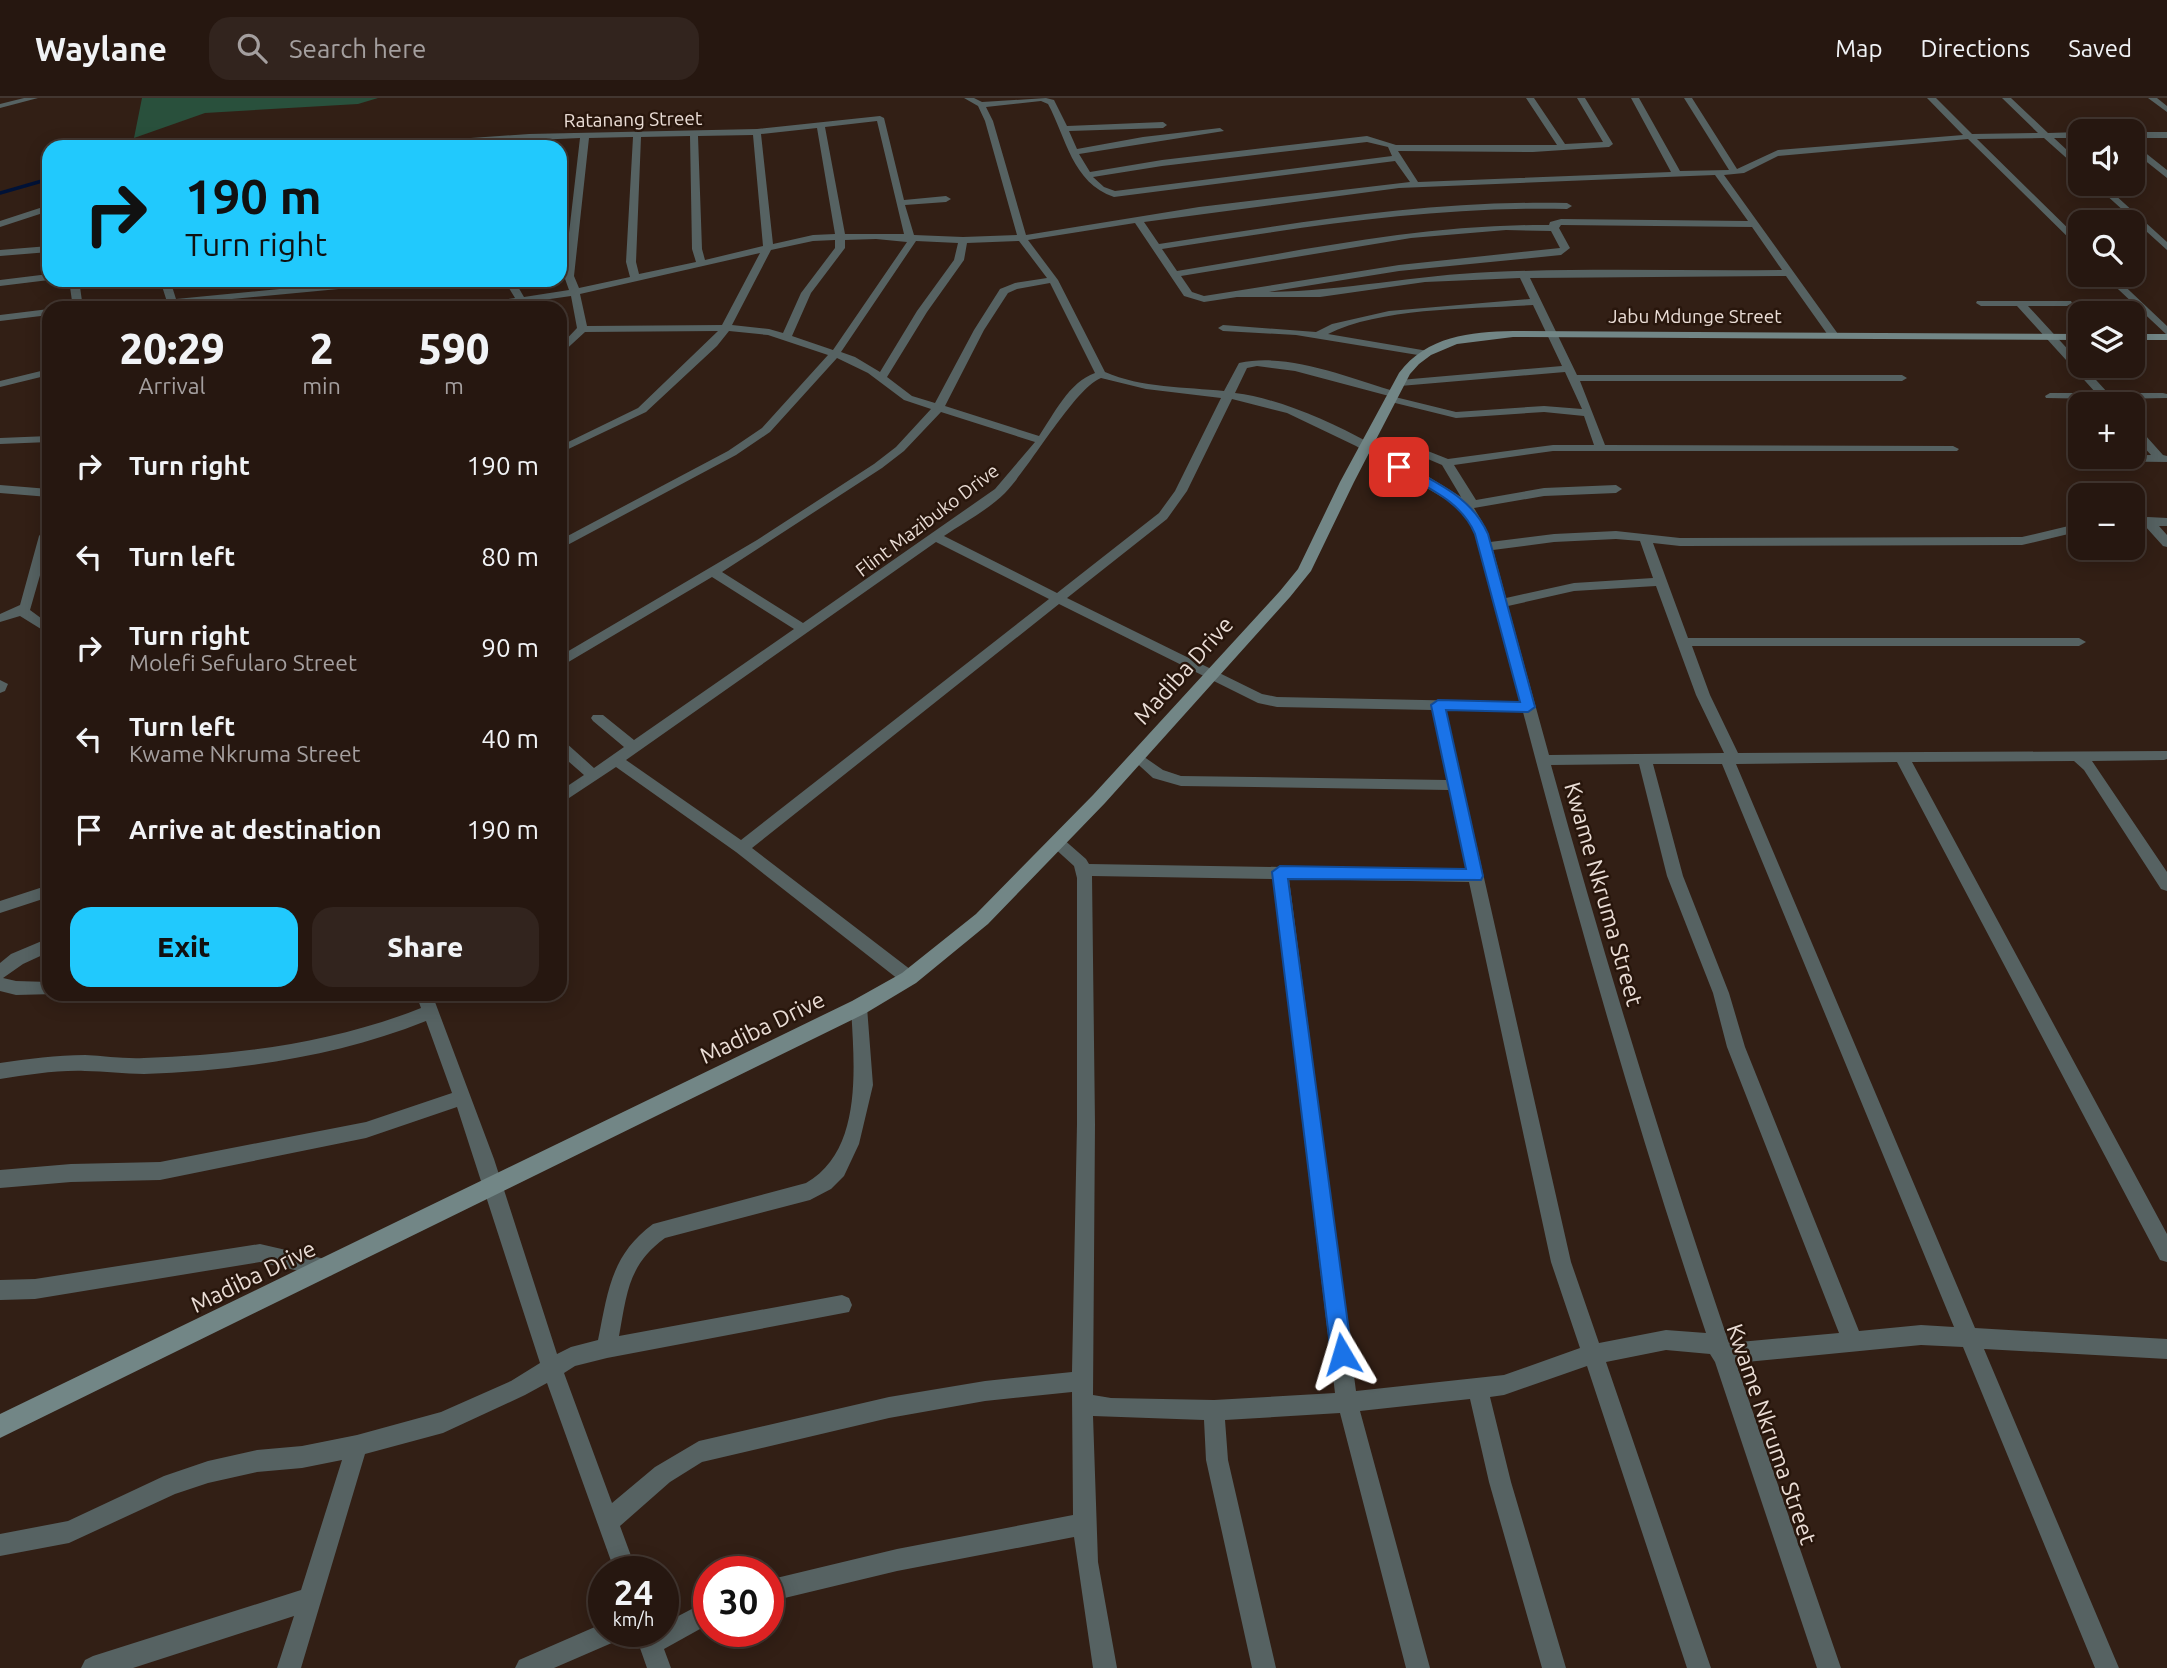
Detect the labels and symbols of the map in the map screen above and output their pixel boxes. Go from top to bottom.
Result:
street label: Ratanang Street [564,107,703,131]
street label: Jabu Mdunge Street [1608,305,1782,327]
pin [1369,437,1429,497]
street label: Flint Mazibuko Drive [851,459,1003,581]
street label: Madiba Drive [1128,611,1238,729]
street label: Kwame Nkruma Street [1560,779,1648,1009]
street label: Madiba Drive [696,986,828,1068]
street label: Madiba Drive [187,1235,319,1317]
position arrow [1305,1317,1379,1391]
street label: Kwame Nkruma Street [1722,1320,1822,1548]
speed limit sign: 30 [693,1556,784,1647]

